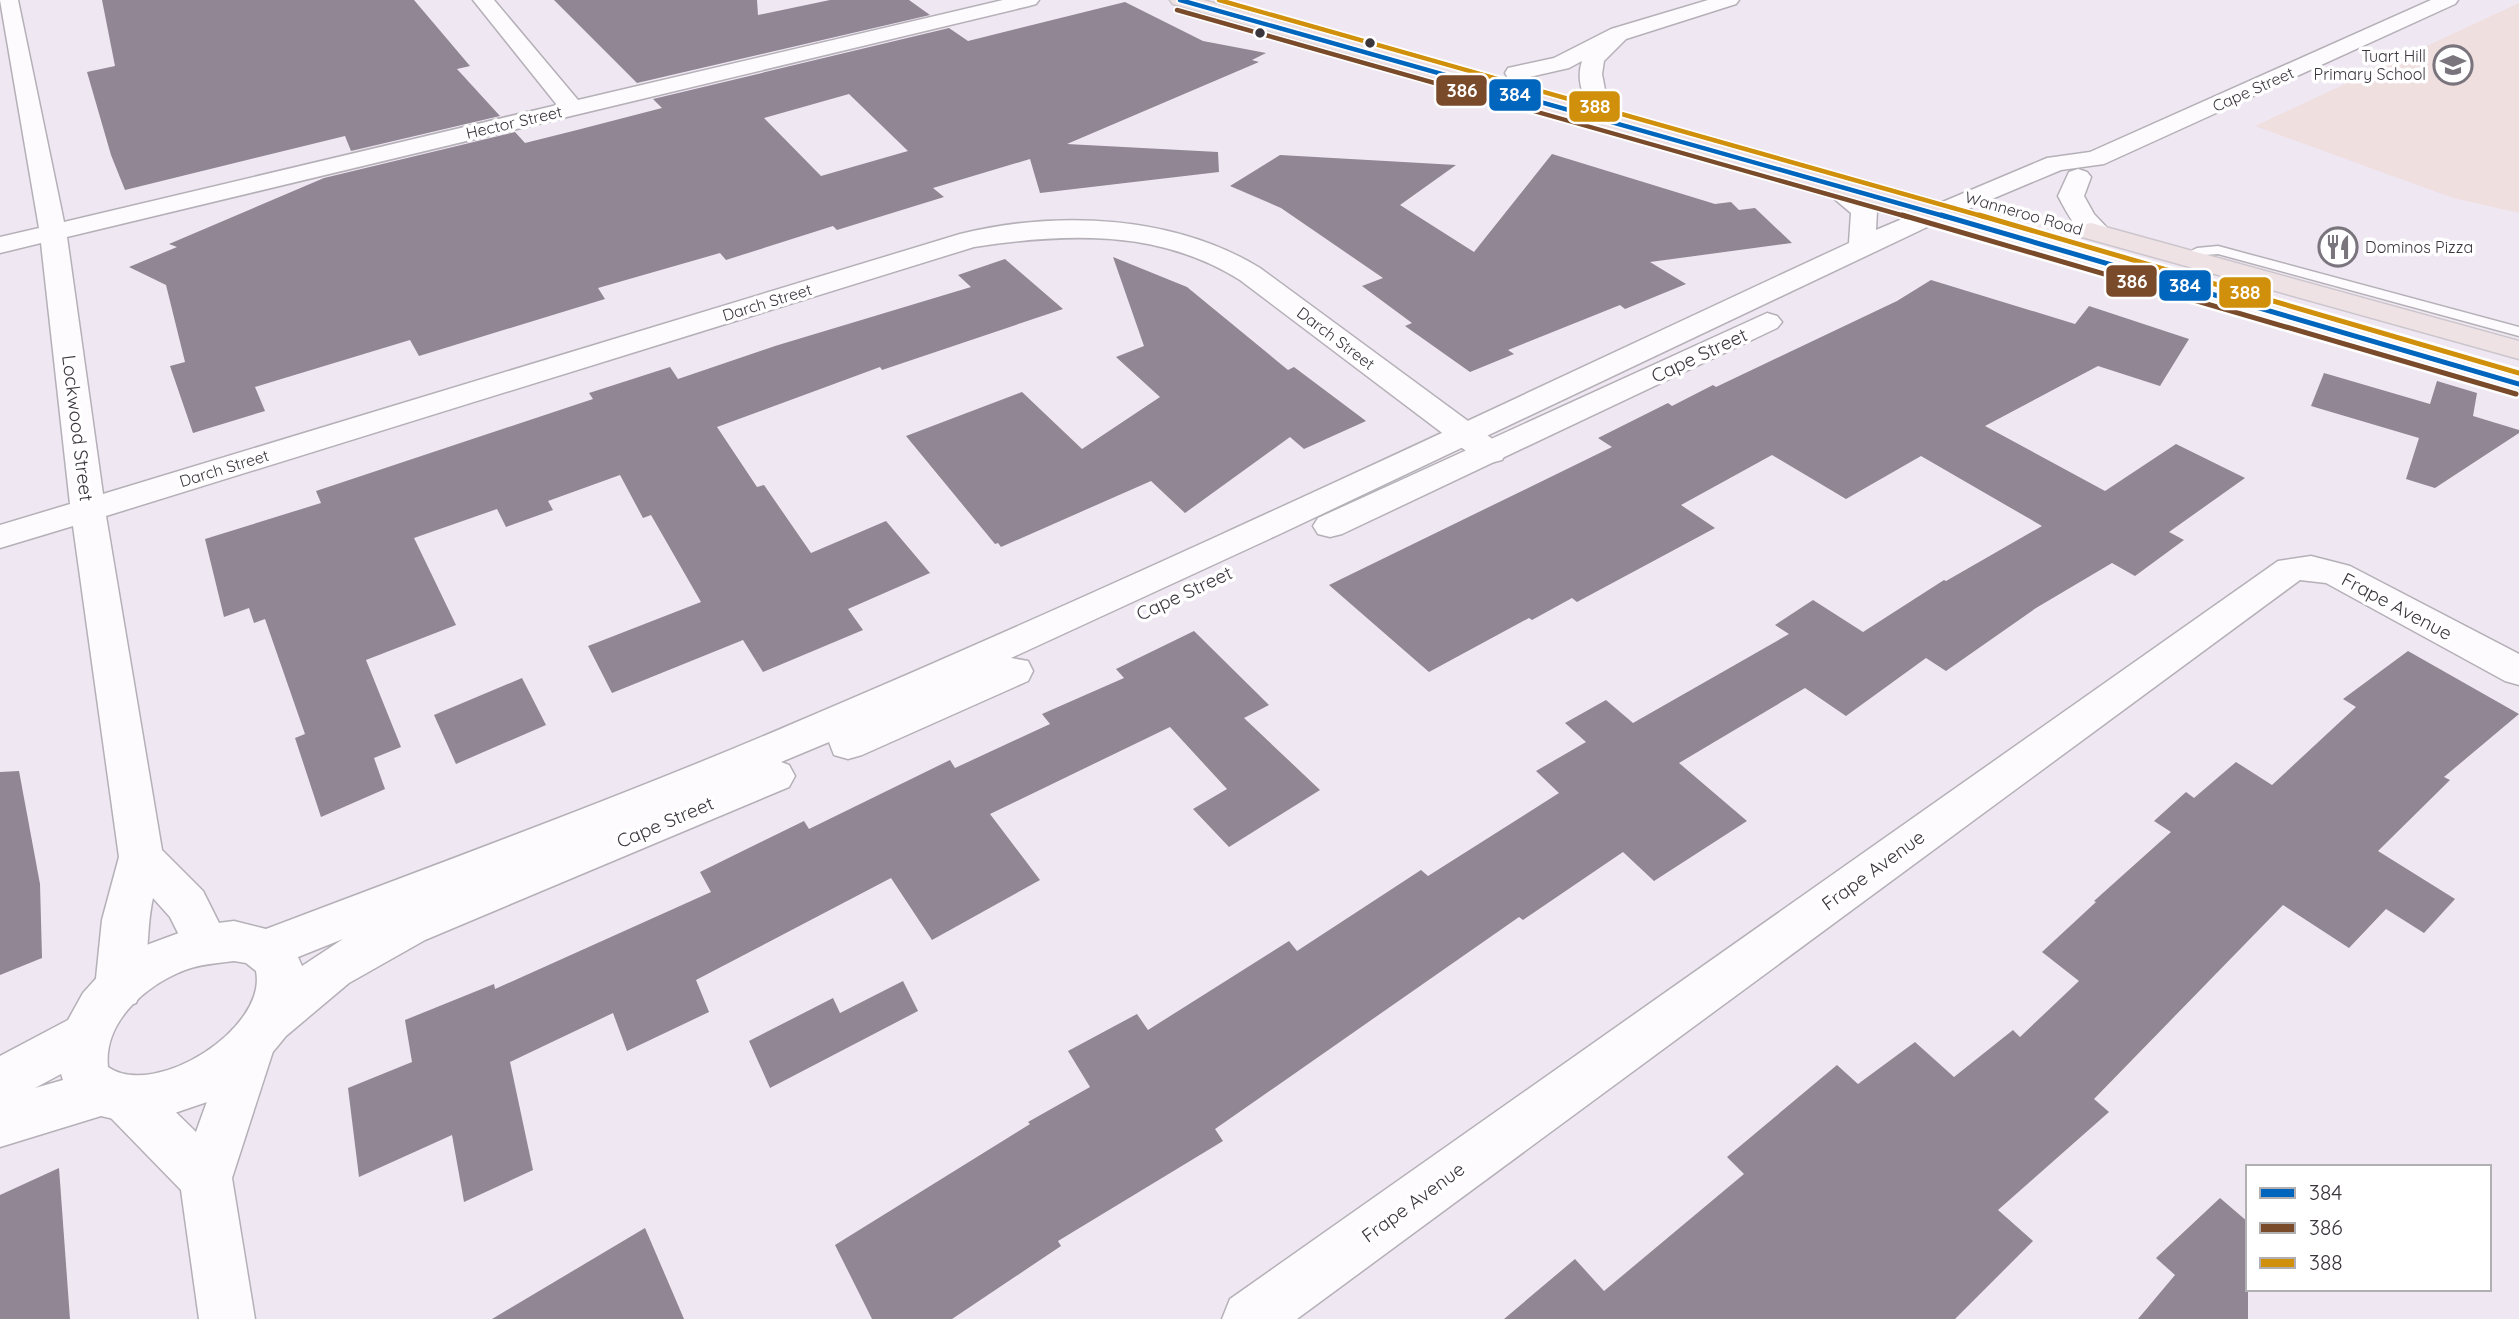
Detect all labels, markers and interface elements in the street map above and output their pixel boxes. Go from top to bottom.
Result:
unlabelled marker [1253,26,1267,40]
unlabelled marker [1363,36,1377,50]
school or university icon: Tuart Hill Primary School [2432,44,2474,86]
place label: Tuart Hill Primary School [2314,46,2426,84]
street label: Cape Street [2209,62,2297,116]
line badge: 386 [1435,74,1488,107]
text: 386 [1446,78,1478,102]
line badge: 384 [1488,78,1542,112]
text: 384 [1499,82,1531,106]
line badge: 388 [1568,90,1621,123]
text: 388 [1579,94,1611,118]
street label: Hector Street [464,101,564,143]
street label: Wanneroo Road [1963,187,2085,239]
restaurant icon: Dominos Pizza [2317,226,2359,268]
place label: Dominos Pizza [2365,237,2473,257]
line badge: 386 [2105,264,2158,298]
text: 386 [2116,269,2148,293]
line badge: 384 [2158,269,2212,302]
text: 384 [2169,273,2201,297]
line badge: 388 [2218,276,2272,309]
street label: Darch Street [720,279,814,325]
text: 388 [2229,280,2261,304]
street label: Darch Street [1293,302,1379,374]
street label: Cape Street [1647,322,1751,388]
street label: Lockwood Street [57,353,99,503]
street label: Darch Street [177,445,271,491]
street label: Cape Street [1132,560,1236,626]
street label: Frape Avenue [2338,567,2456,645]
street label: Cape Street [613,791,717,853]
street label: Frape Avenue [1817,825,1929,915]
street label: Frape Avenue [1357,1157,1469,1247]
legend [2246,1165,2491,1291]
text: 384 [2309,1179,2342,1205]
text: 386 [2309,1214,2343,1240]
text: 388 [2309,1249,2343,1275]

